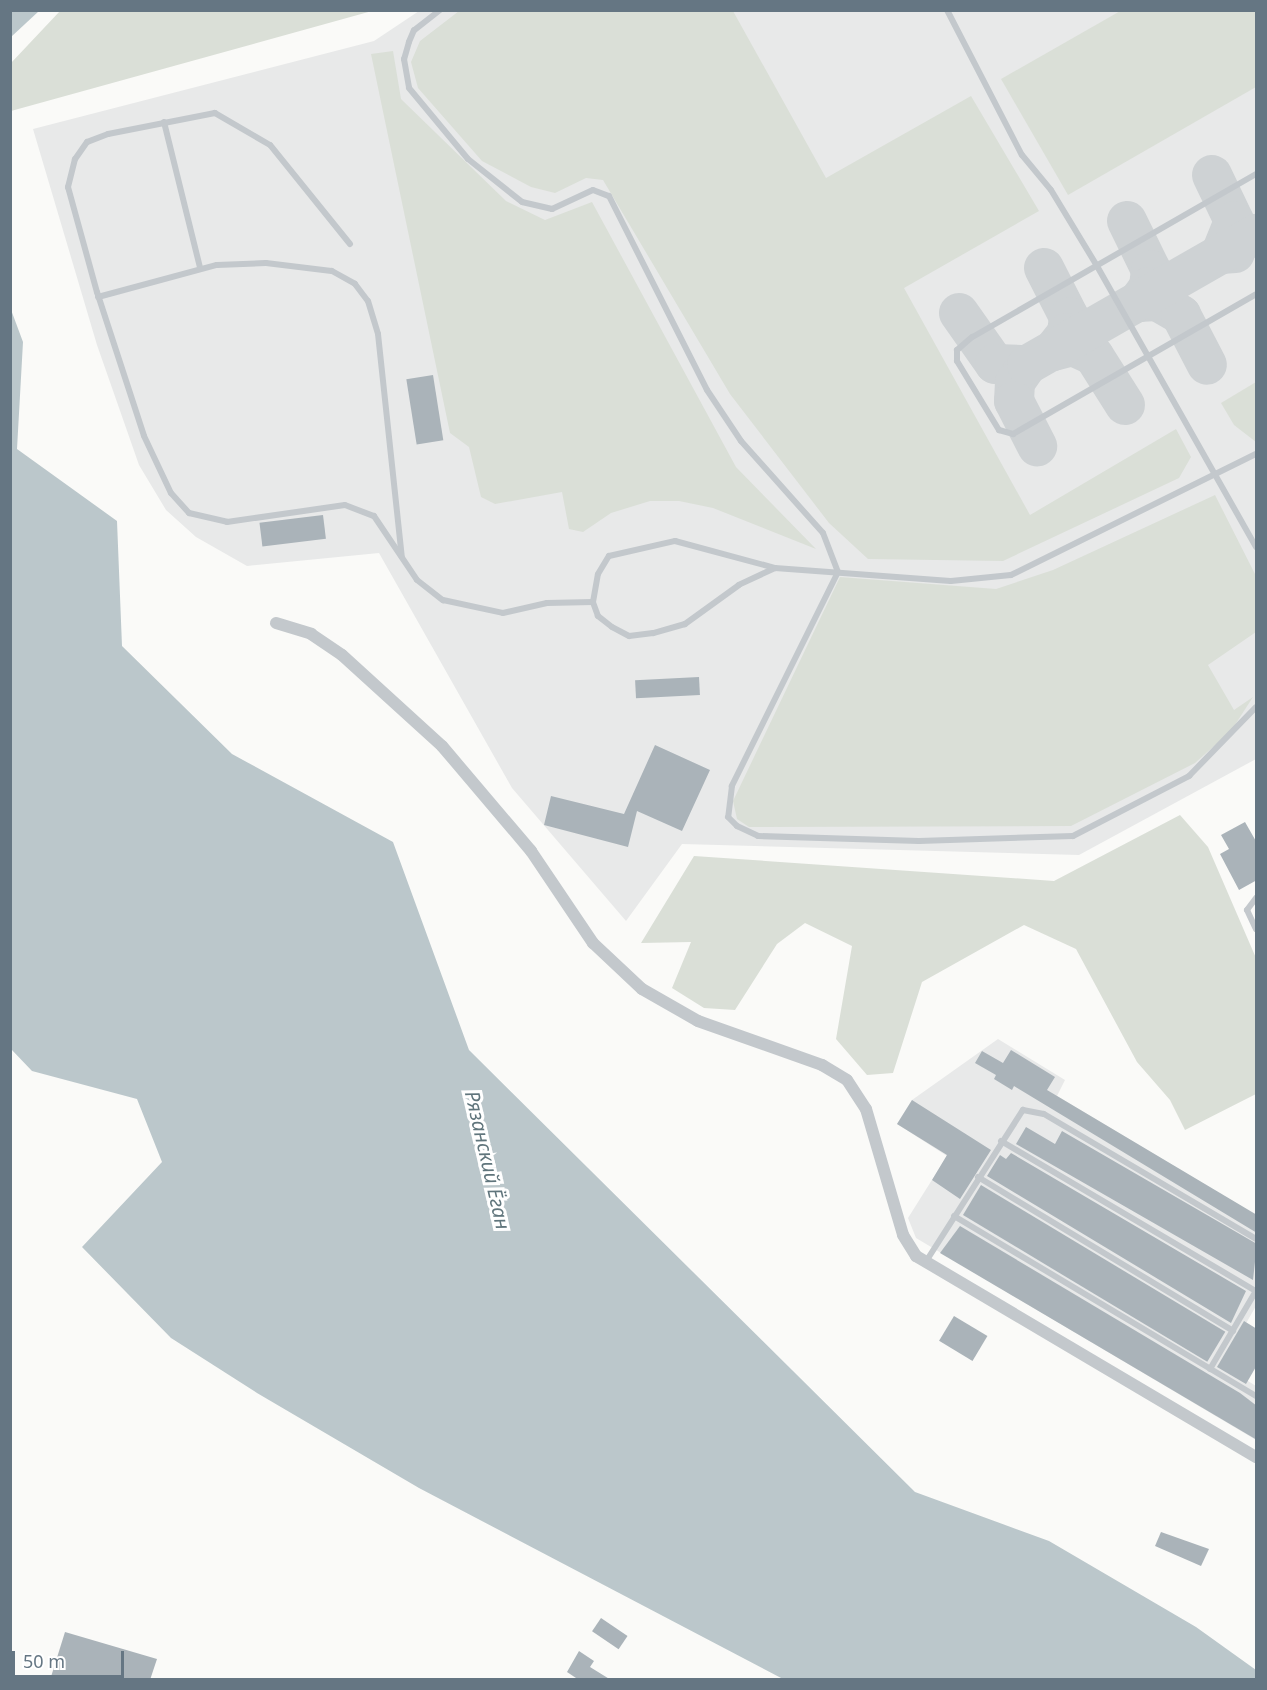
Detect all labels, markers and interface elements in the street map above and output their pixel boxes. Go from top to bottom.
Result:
water label: Рязанский Ёган [460,1088,516,1232]
scale bar [15,1639,128,1677]
text: 50 m [23,1649,65,1673]

